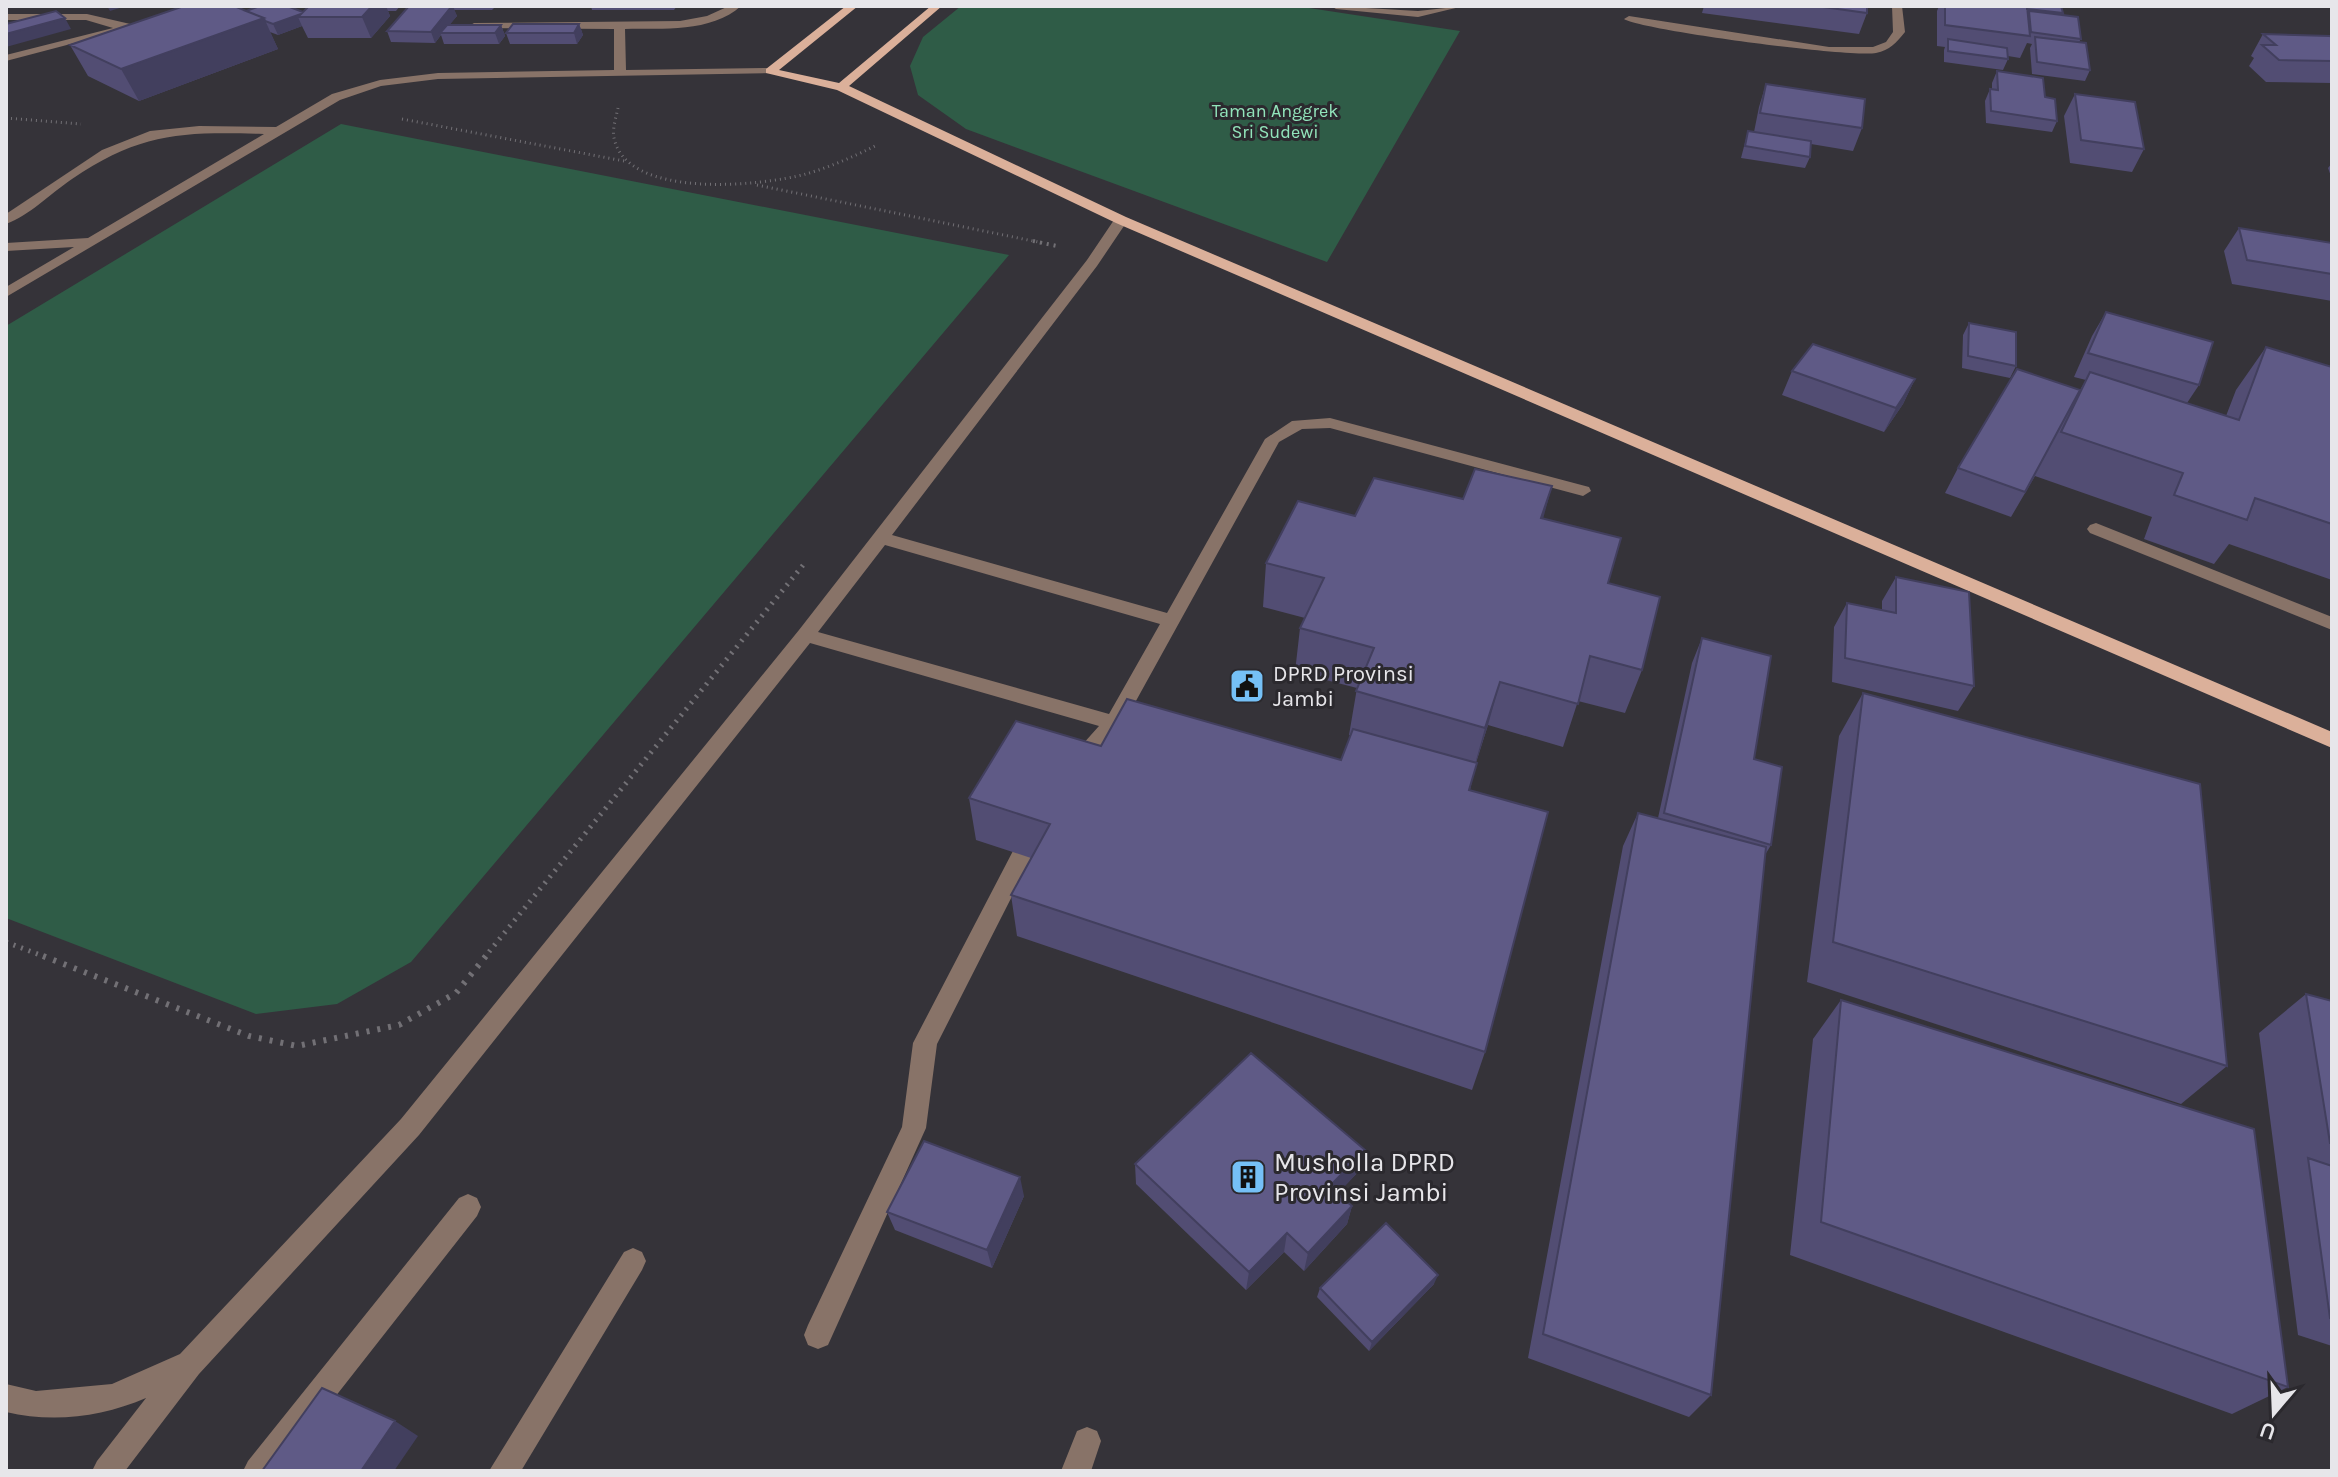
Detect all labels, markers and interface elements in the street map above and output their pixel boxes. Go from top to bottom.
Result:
park label: Taman Anggrek Sri Sudewi [1212,100,1338,143]
place label: DPRD Provinsi Jambi [1273,661,1414,712]
public building icon: DPRD Provinsi Jambi [1228,667,1266,705]
place label: Musholla DPRD Provinsi Jambi [1274,1147,1455,1208]
building icon: Musholla DPRD Provinsi Jambi [1229,1158,1267,1196]
north arrow [2234,1373,2314,1453]
text: U [2256,1416,2279,1446]

